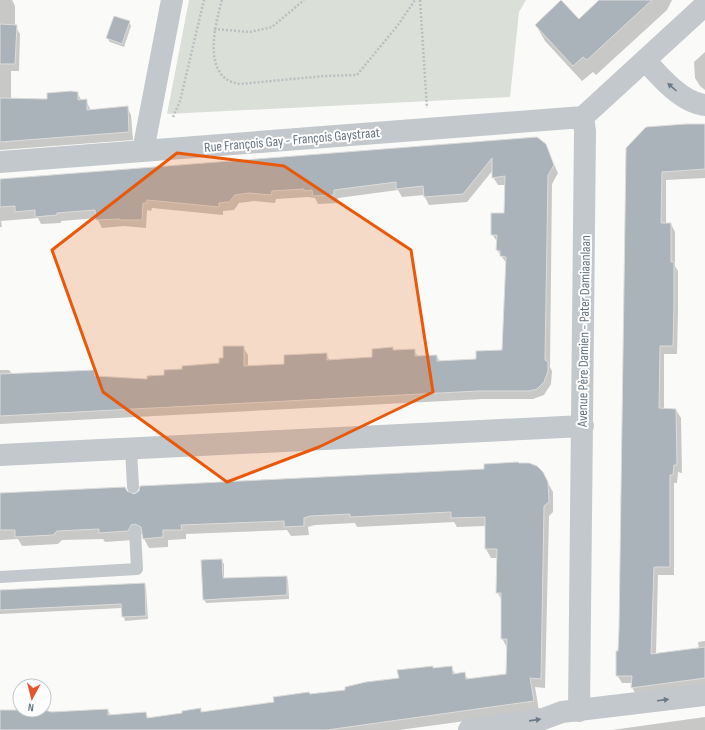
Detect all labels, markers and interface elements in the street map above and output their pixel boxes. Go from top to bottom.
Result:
one-way arrow [667,82,677,91]
street label: Rue François Gay - François Gaystraat [203,124,381,156]
street label: Avenue Père Damien - Pater Damiaanlaan [574,235,594,428]
north arrow [12,678,52,718]
one-way arrow [657,696,669,703]
text: N [27,701,35,714]
one-way arrow [529,717,541,723]

